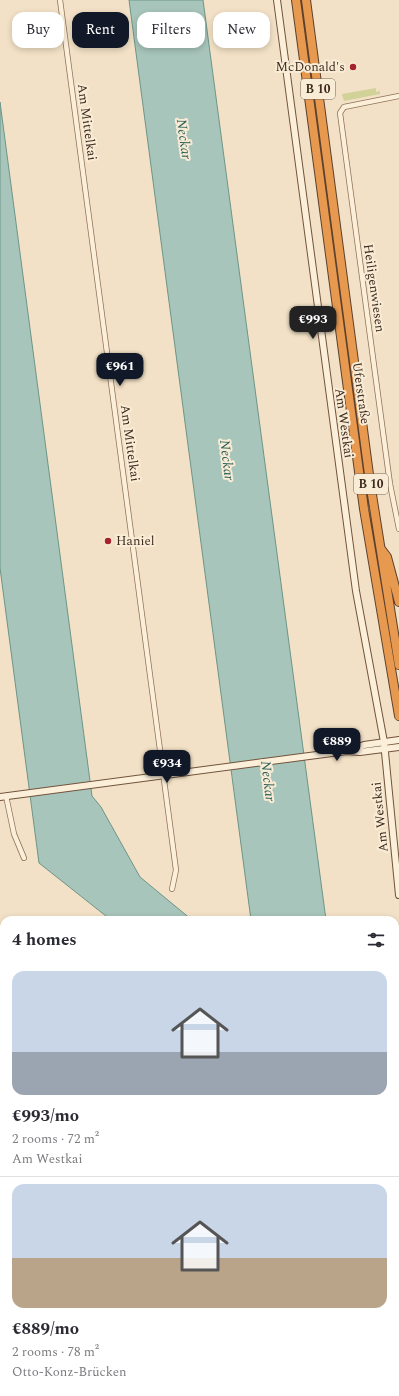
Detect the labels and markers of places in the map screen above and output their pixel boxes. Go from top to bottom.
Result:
place label: McDonald's [275,57,345,77]
marker: McDonald's [348,62,358,72]
pin: €993 [289,306,337,340]
pin: €961 [96,353,144,387]
place label: Haniel [116,531,155,551]
marker: Haniel [103,536,113,546]
pin: €889 [313,728,361,762]
pin: €934 [143,750,191,784]

